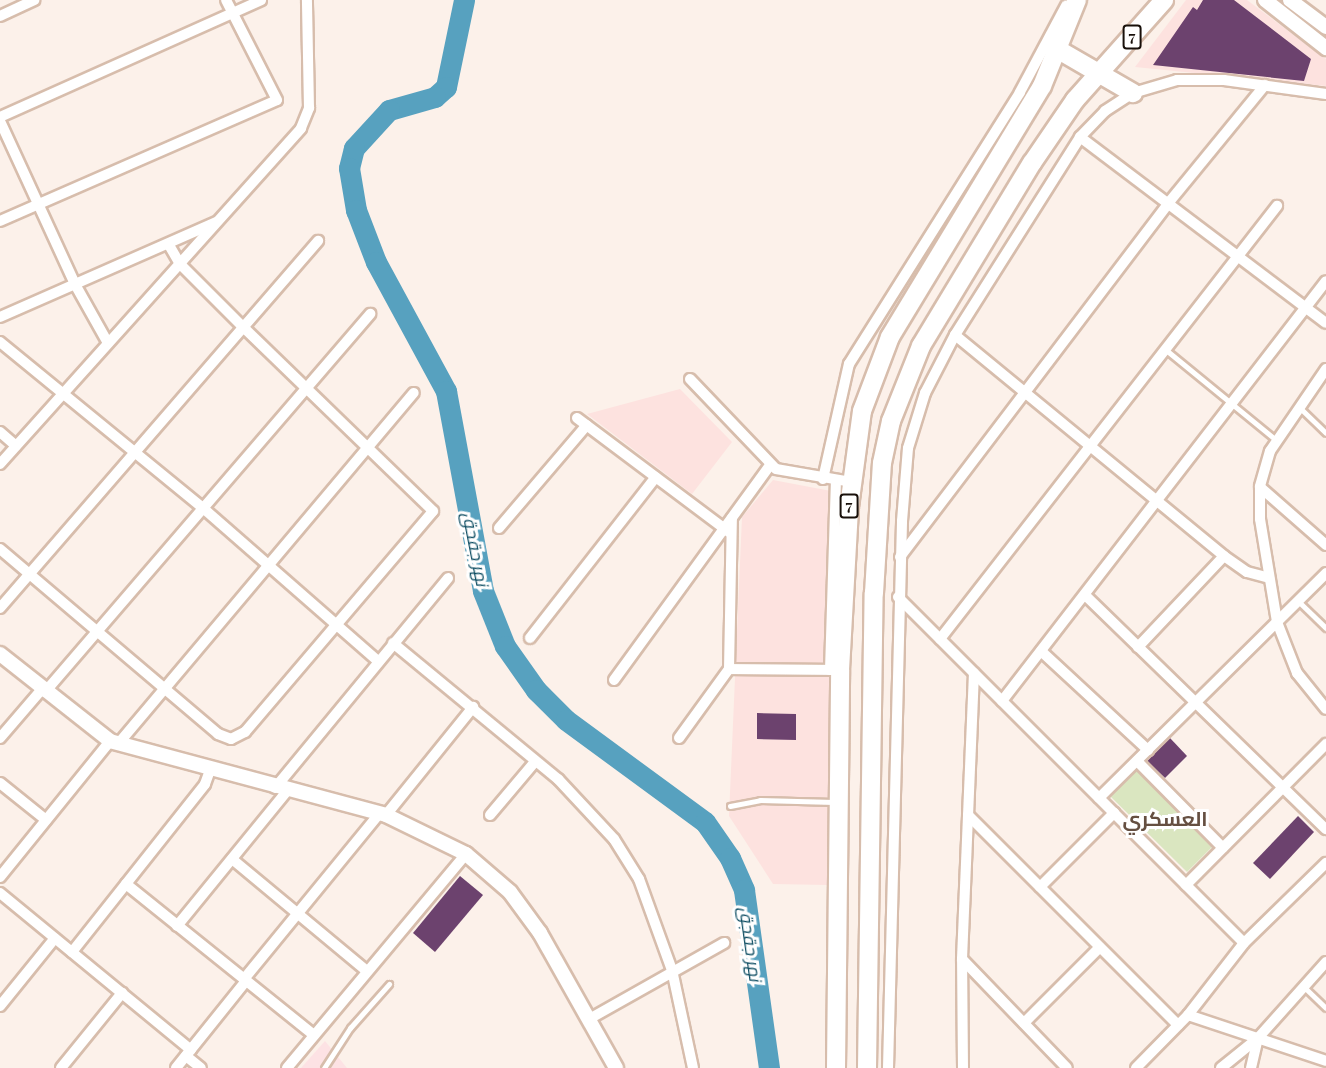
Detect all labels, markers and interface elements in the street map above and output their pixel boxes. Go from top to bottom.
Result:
road number: 7 [1122,25,1142,49]
road number: 7 [838,494,860,518]
water label: نهر جقجق [458,510,494,588]
district label: العسكري [1122,805,1208,829]
water label: نهر جقجق [735,905,767,983]

